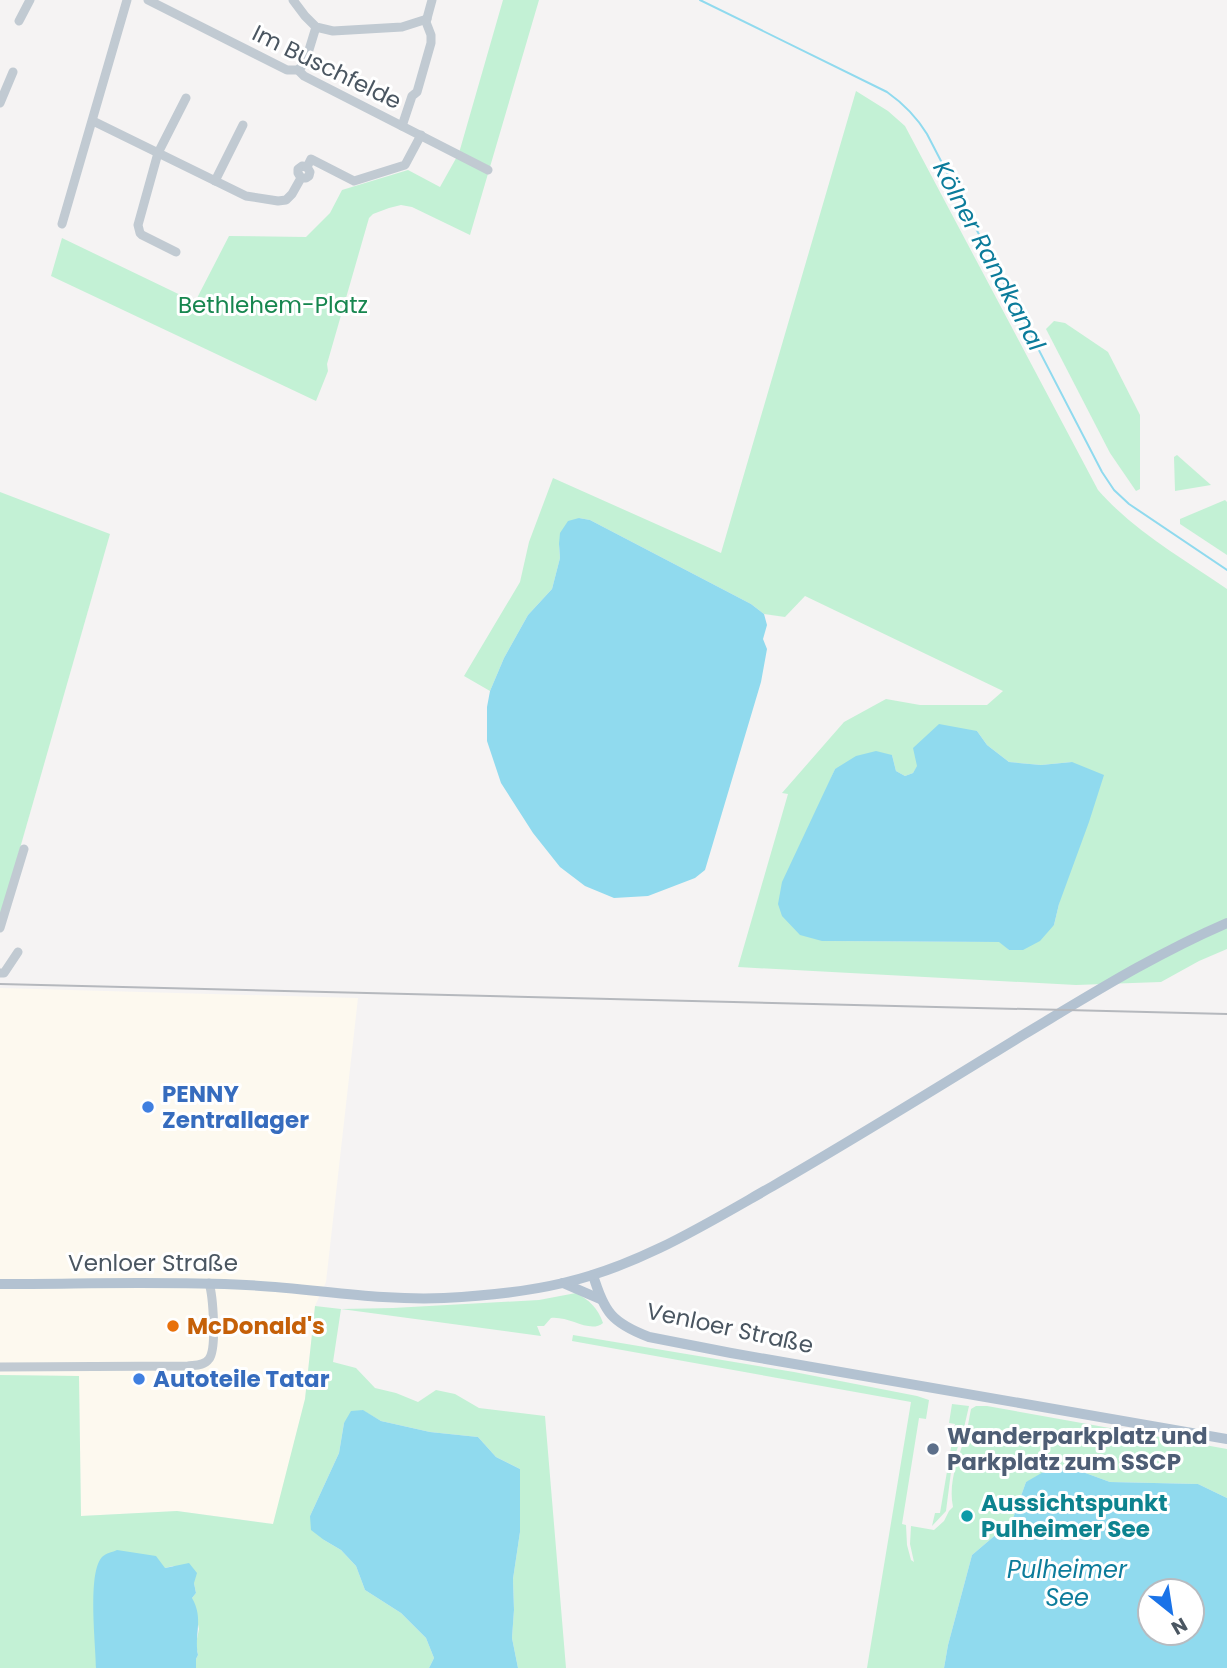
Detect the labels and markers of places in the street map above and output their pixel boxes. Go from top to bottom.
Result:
place label: PENNY Zentrallager [162,1078,309,1136]
marker: PENNY Zentrallager [140,1099,156,1115]
place label: McDonald's [187,1310,325,1342]
marker: McDonald's [165,1318,181,1334]
place label: Autoteile Tatar [153,1363,330,1395]
marker: Autoteile Tatar [131,1371,147,1387]
place label: Wanderparkplatz und Parkplatz zum SSCP [947,1420,1208,1478]
marker: Wanderparkplatz und Parkplatz zum SSCP [925,1441,941,1457]
place label: Aussichtspunkt Pulheimer See [981,1487,1168,1545]
marker: Aussichtspunkt Pulheimer See [959,1508,975,1524]

